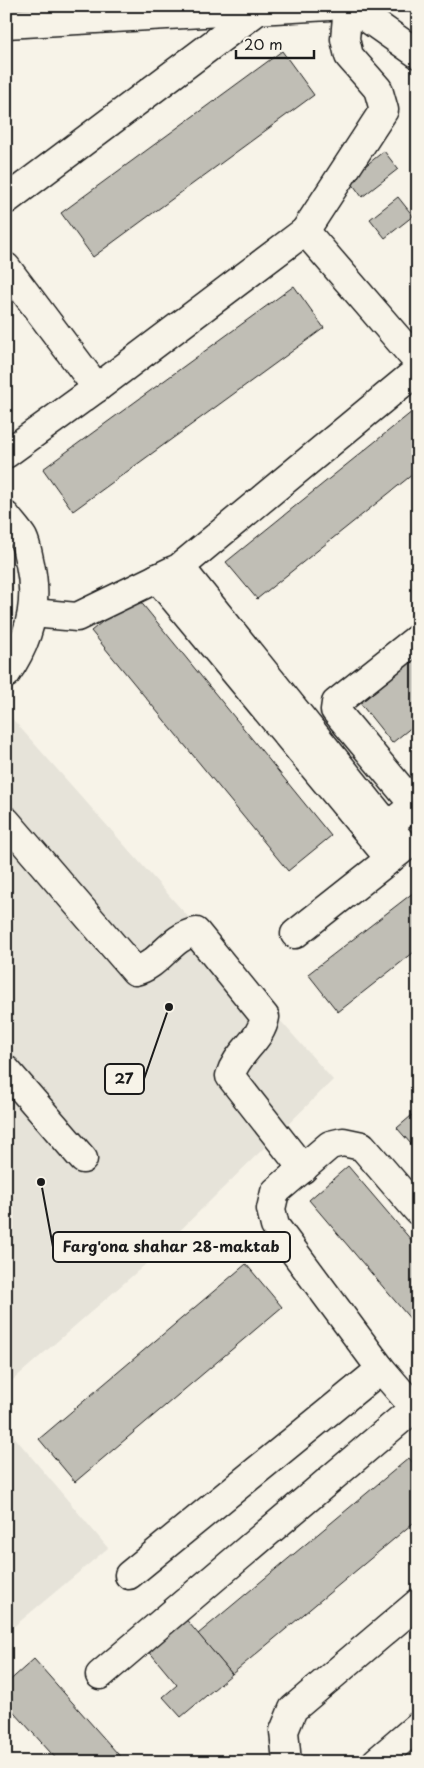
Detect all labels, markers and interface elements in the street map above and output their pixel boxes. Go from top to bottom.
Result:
scale bar [236,28,314,60]
text: 20 m [244,32,283,55]
callout: 27 [105,1064,144,1094]
text: 27 [115,1066,134,1089]
callout: Farg'ona shahar 28-maktab [53,1232,290,1262]
text: Farg'ona shahar 28-maktab [62,1234,280,1257]

